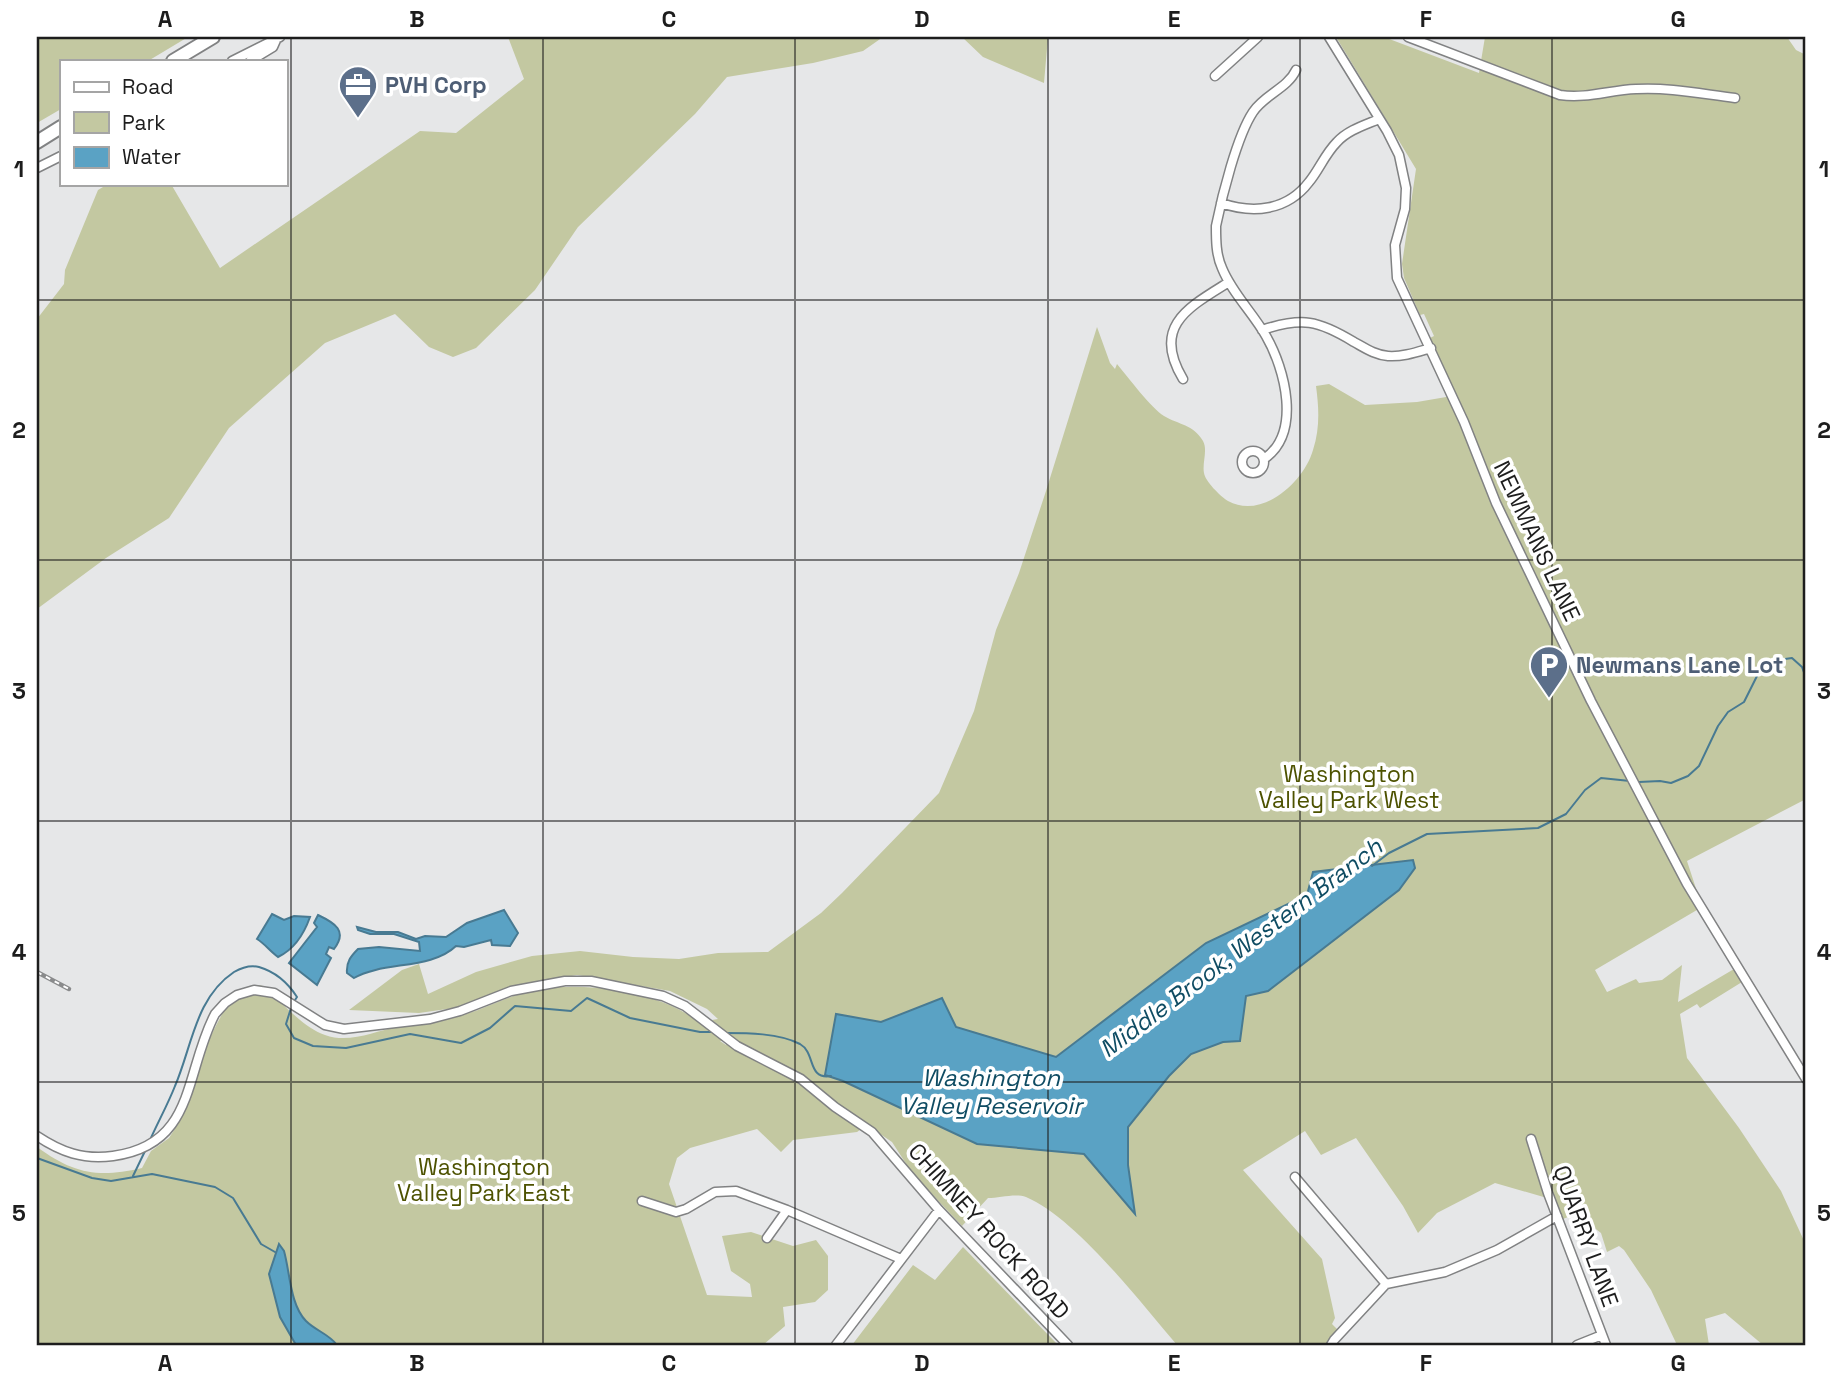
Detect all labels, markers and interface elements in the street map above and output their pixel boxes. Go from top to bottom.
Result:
text: A [158,4,173,34]
text: B [409,4,425,34]
text: C [662,4,676,34]
text: D [914,4,930,34]
text: E [1168,4,1180,34]
text: F [1420,4,1432,34]
text: G [1670,4,1686,34]
legend [60,60,287,186]
office icon: PVH Corp [337,64,379,119]
place label: PVH Corp [385,70,487,100]
text: Road [122,73,174,100]
text: Park [122,109,166,136]
text: Water [122,143,181,170]
text: 1 [14,154,24,184]
text: 1 [1819,154,1829,184]
text: 2 [12,415,26,445]
text: 2 [1817,415,1831,445]
street label: NEWMANS LANE [1487,456,1587,626]
parking icon: Newmans Lane Lot [1528,644,1570,699]
place label: Newmans Lane Lot [1576,650,1783,680]
text: 3 [12,676,26,706]
text: 3 [1817,676,1831,706]
park label: Washington Valley Park West [1259,759,1439,815]
water label: Middle Brook, Western Branch [1093,830,1389,1064]
text: 4 [12,937,27,967]
text: 4 [1817,937,1832,967]
water label: Washington Valley Reservoir [900,1062,1085,1121]
street label: CHIMNEY ROCK ROAD [902,1137,1076,1325]
park label: Washington Valley Park East [397,1152,571,1208]
street label: QUARRY LANE [1547,1161,1625,1311]
text: 5 [12,1198,26,1228]
text: 5 [1817,1198,1831,1228]
text: A [158,1348,173,1378]
text: B [409,1348,425,1378]
text: C [662,1348,676,1378]
text: D [914,1348,930,1378]
text: E [1168,1348,1180,1378]
text: F [1420,1348,1432,1378]
text: G [1670,1348,1686,1378]

